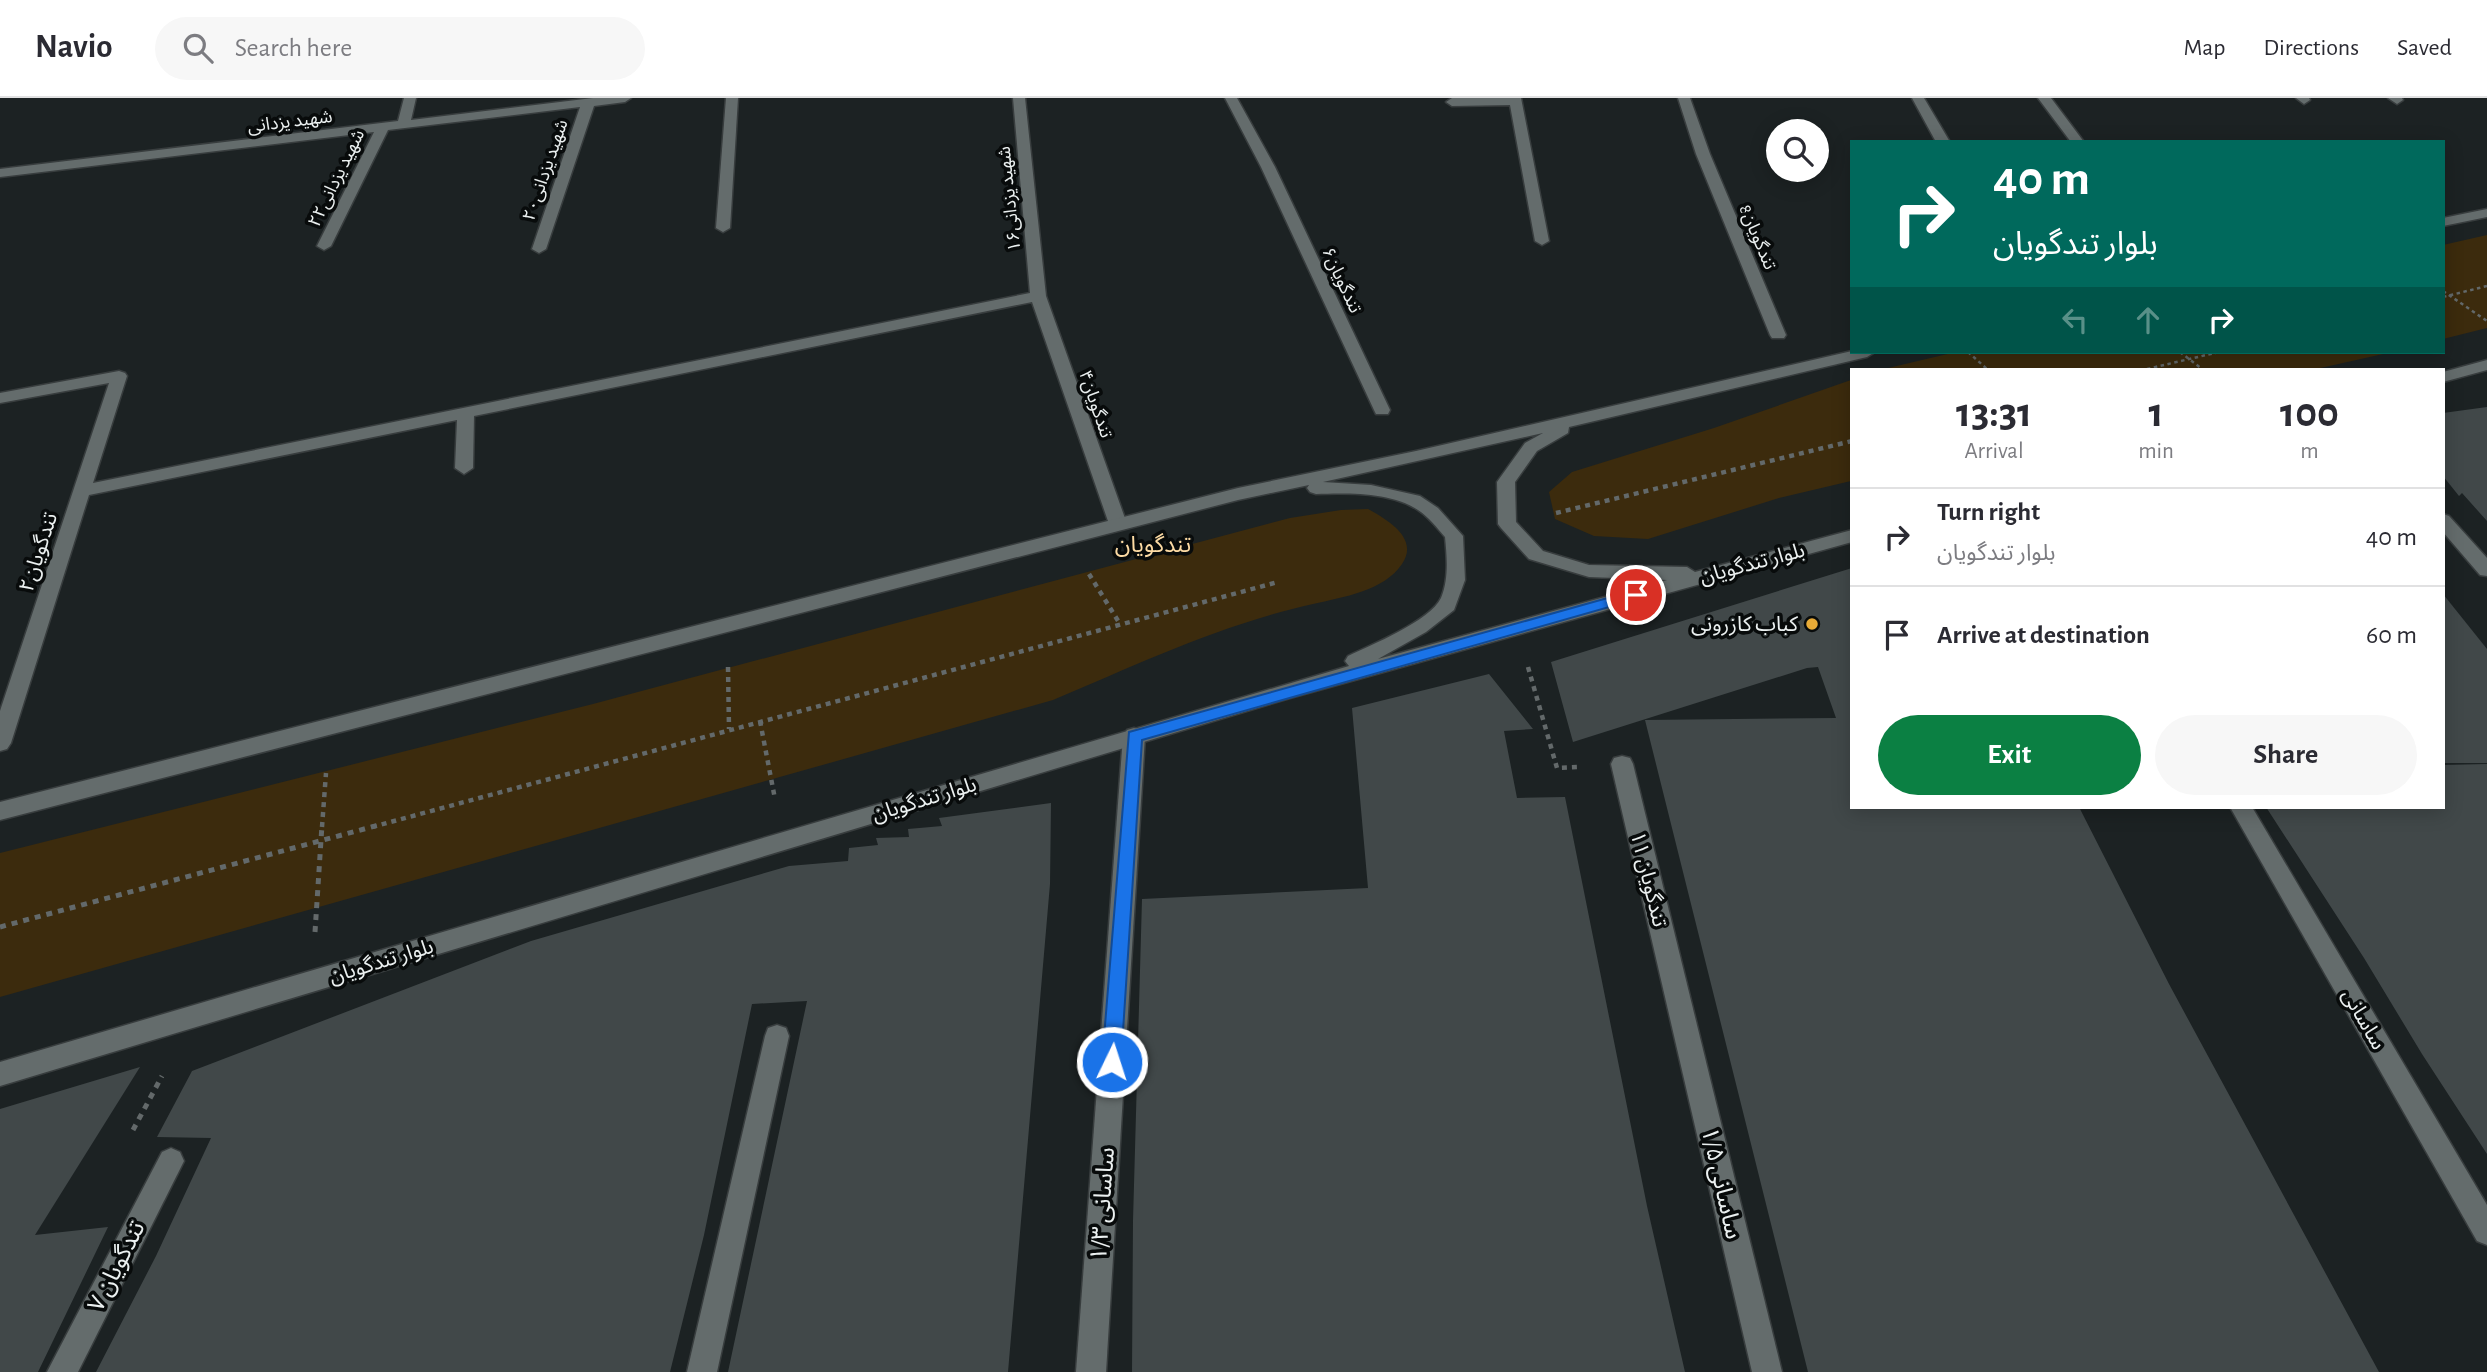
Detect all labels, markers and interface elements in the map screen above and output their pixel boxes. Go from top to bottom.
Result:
search box [155,17,645,80]
icon: search [179,29,217,67]
text: Navio [35,31,113,64]
text: Search here [235,35,352,61]
text: Map [2183,36,2225,60]
text: Directions [2263,36,2359,60]
text: Saved [2397,36,2452,60]
street label: شهید یزدانی [247,108,334,137]
street label: شهید یزدانی۲۰ [520,117,573,224]
map controls [1766,119,1829,182]
button: search [1766,119,1829,182]
street label: شهید یزدانی۲۲ [306,127,369,230]
street label: شهید یزدانی۱۶ [996,145,1025,253]
text: 40 m [1993,155,2090,204]
icon: right [1878,168,1969,259]
street label: 8تندگویان [1734,202,1780,273]
text: بلوار تندگویان [1993,228,2158,260]
street label: ۶تندگویان [1317,244,1365,317]
icon: left [2056,301,2094,339]
icon: ahead [2129,301,2167,339]
icon: right [2202,301,2240,339]
street label: تندگویان۴ [1074,368,1116,441]
text: 13:31 [1956,392,2032,434]
text: 1 [2149,392,2164,434]
text: 100 [2280,392,2339,434]
text: Arrival [1965,440,2024,463]
text: min [2138,440,2174,463]
text: m [2300,440,2319,463]
text: Turn right [1937,499,2040,525]
street label: تندگویان۲ [15,510,62,595]
icon: right [1878,518,1916,556]
text: 40 m [2366,524,2417,550]
district label: تندگویان [1115,533,1192,558]
street label: بلوار تندگویان [1697,538,1807,589]
text: بلوار تندگویان [1937,542,2055,565]
pin [1606,565,1666,625]
icon: arrive [1617,576,1655,614]
place label: کباب کازرونی [1691,614,1798,636]
marker: کباب کازرونی [1804,616,1820,632]
icon: arrive [1878,616,1916,654]
text: Arrive at destination [1937,622,2150,648]
text: 60 m [2366,622,2417,648]
button: Exit [1878,715,2141,795]
button: Share [2155,715,2417,795]
street label: بلوار تندگویان [869,773,979,826]
street label: ۱۱ تندگویان [1626,829,1671,929]
street label: بلوار تندگویان [326,935,436,988]
street label: ساسانی [2337,985,2389,1054]
position arrow [1075,1025,1149,1099]
street label: ۱/۵ ساسانی [1697,1125,1746,1241]
street label: ۱/۳ ساسانی [1087,1146,1119,1262]
street label: ۷ تندگویان [83,1217,151,1316]

